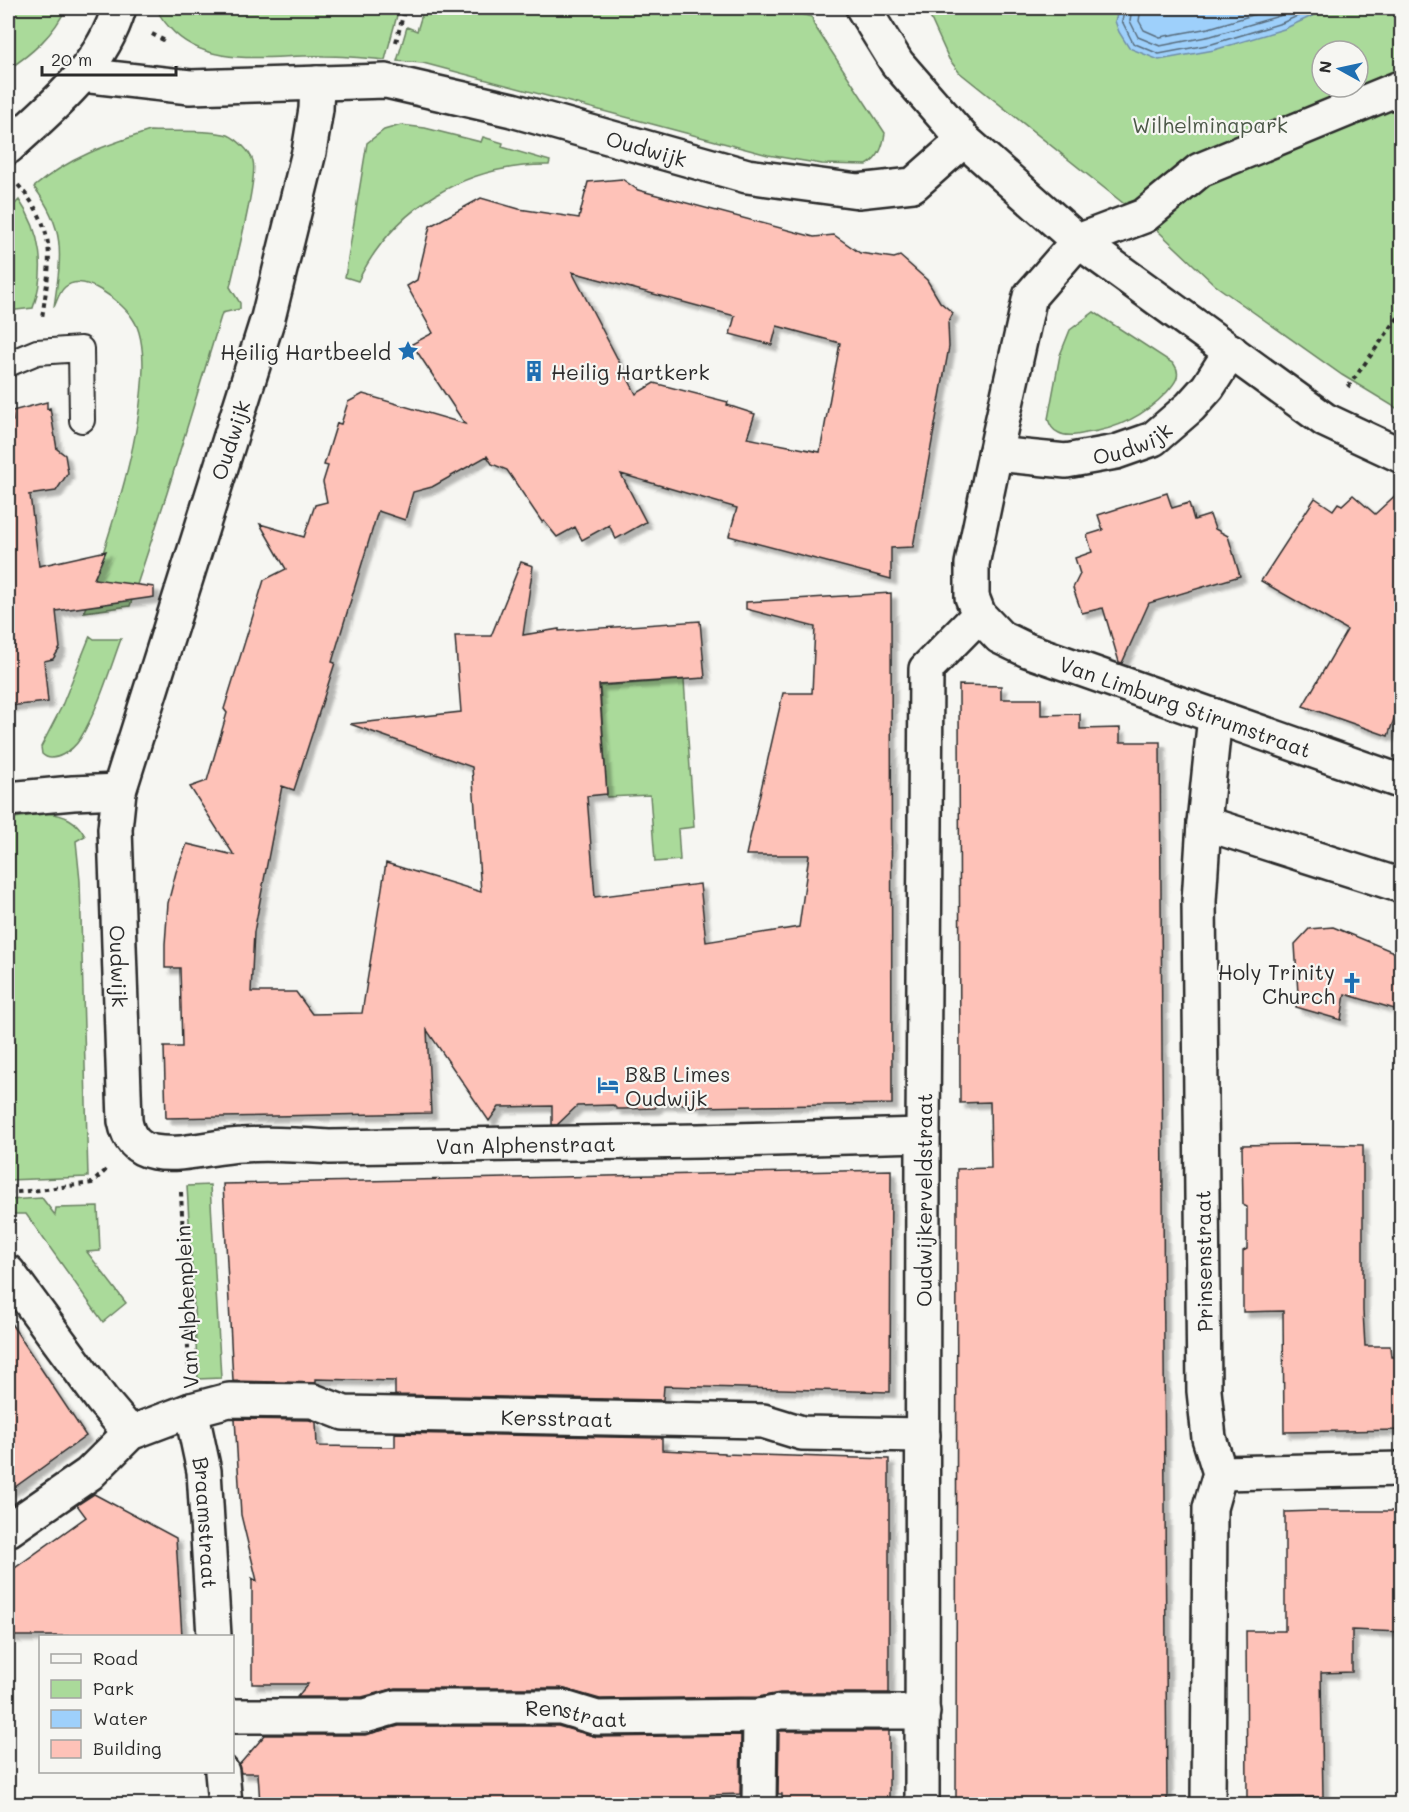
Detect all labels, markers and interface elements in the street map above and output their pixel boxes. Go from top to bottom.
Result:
scale bar [42,39,176,77]
north arrow [1310,39,1370,99]
text: 20 m [51,47,92,71]
text: N [1313,59,1336,74]
park label: Wilhelminapark [1132,111,1288,138]
street label: Oudwijk [603,124,690,172]
place label: Heilig Hartbeeld [220,338,391,365]
place icon: Heilig Hartbeeld [396,339,420,363]
place label: Heilig Hartkerk [551,358,710,385]
building icon: Heilig Hartkerk [522,359,546,383]
street label: Oudwijk [204,397,256,483]
street label: Oudwijk [1091,416,1177,469]
street label: Van Limburg Stirumstraat [1056,649,1315,763]
street label: Oudwijk [105,925,135,1008]
place label: Holy Trinity Church [1218,958,1335,1009]
church icon: Holy Trinity Church [1340,971,1364,995]
place label: B&B Limes Oudwijk [625,1060,730,1111]
hotel icon: B&B Limes Oudwijk [596,1073,620,1097]
street label: Oudwijkerveldstraat [909,1093,937,1307]
street label: Van Alphenstraat [436,1129,616,1159]
street label: Prinsenstraat [1188,1190,1218,1332]
street label: Van Alphenplein [168,1225,204,1389]
street label: Kersstraat [501,1402,613,1432]
street label: Braamstraat [188,1454,225,1589]
legend [39,1635,234,1773]
text: Road [93,1646,138,1670]
text: Park [93,1676,134,1700]
street label: Renstraat [525,1694,627,1732]
text: Water [93,1706,148,1730]
text: Building [93,1736,161,1760]

